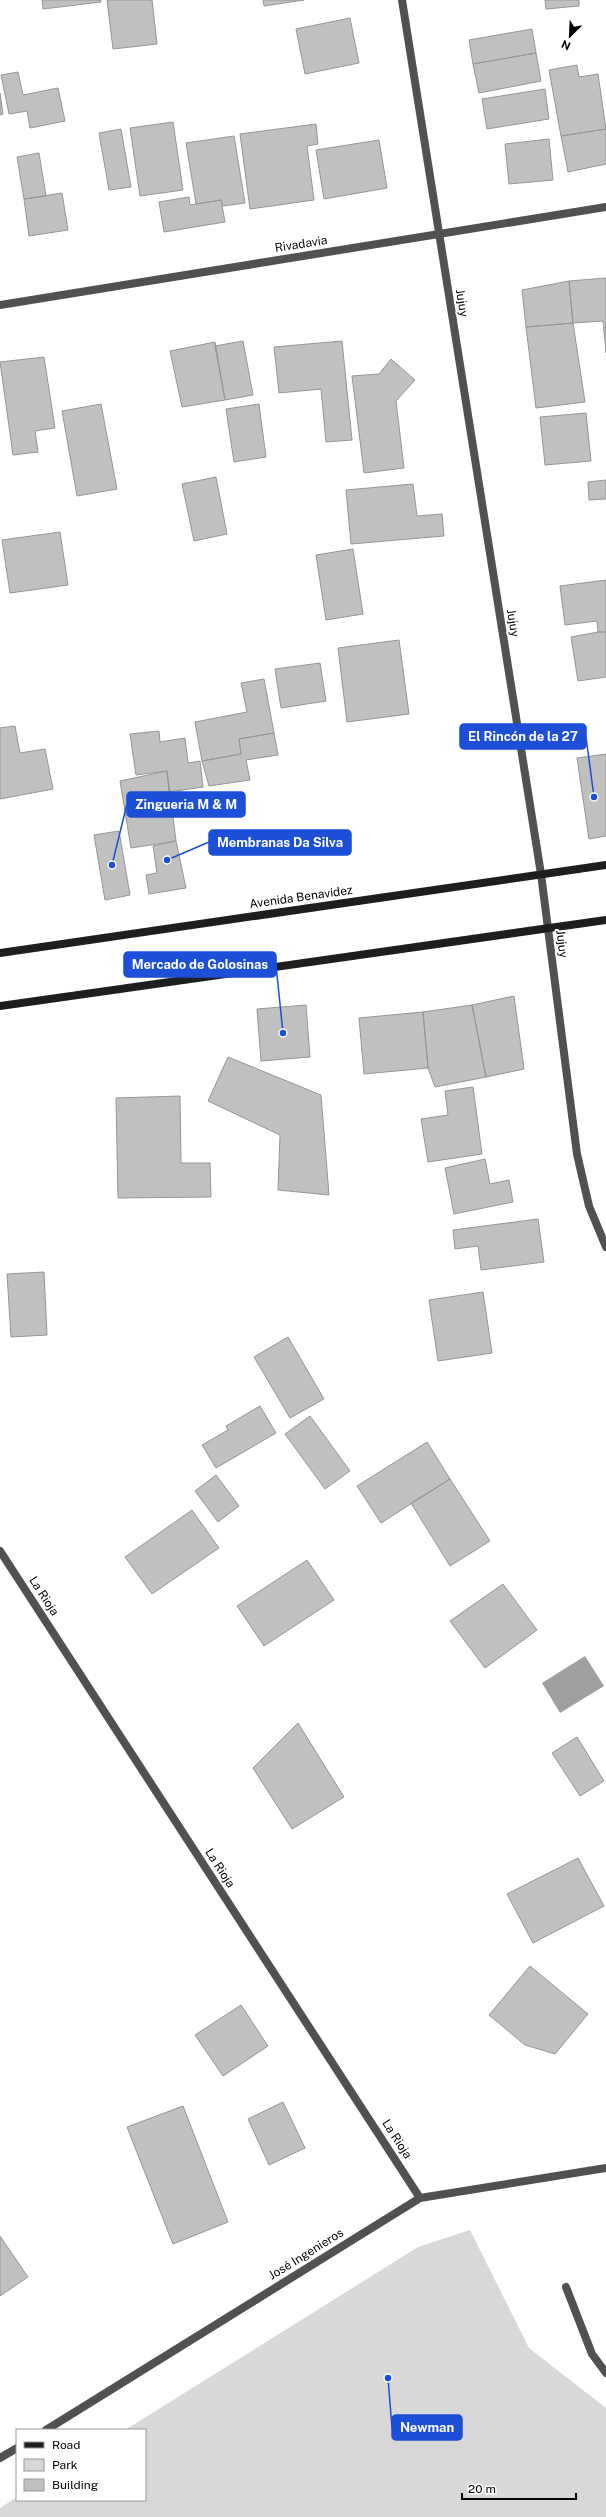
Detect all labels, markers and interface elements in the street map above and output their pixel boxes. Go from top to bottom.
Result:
north arrow [550,16,590,56]
text: N [560,38,572,52]
street label: Rivadavia [274,233,328,255]
street label: Jujuy [453,288,471,319]
street label: Jujuy [504,608,522,639]
callout: El Rincón de la 27 [460,724,586,749]
text: El Rincón de la 27 [468,729,578,744]
callout: Zingueria M & M [127,792,245,817]
text: Zingueria M & M [135,797,237,812]
callout: Membranas Da Silva [209,830,351,855]
text: Membranas Da Silva [217,835,343,850]
street label: Avenida Benavídez [249,883,354,911]
street label: Jujuy [553,929,571,959]
callout: Mercado de Golosinas [124,952,276,977]
text: Mercado de Golosinas [132,957,268,972]
street label: La Rioja [26,1574,62,1618]
street label: La Rioja [202,1846,238,1890]
street label: La Rioja [379,2117,415,2161]
street label: José Ingenieros [266,2225,346,2283]
callout: Newman [392,2415,462,2440]
text: Newman [400,2420,454,2435]
legend [16,2429,146,2501]
text: Road [52,2438,80,2452]
text: Park [52,2458,78,2472]
scale bar [462,2475,576,2501]
text: Building [52,2478,98,2492]
text: 20 m [468,2482,496,2496]

